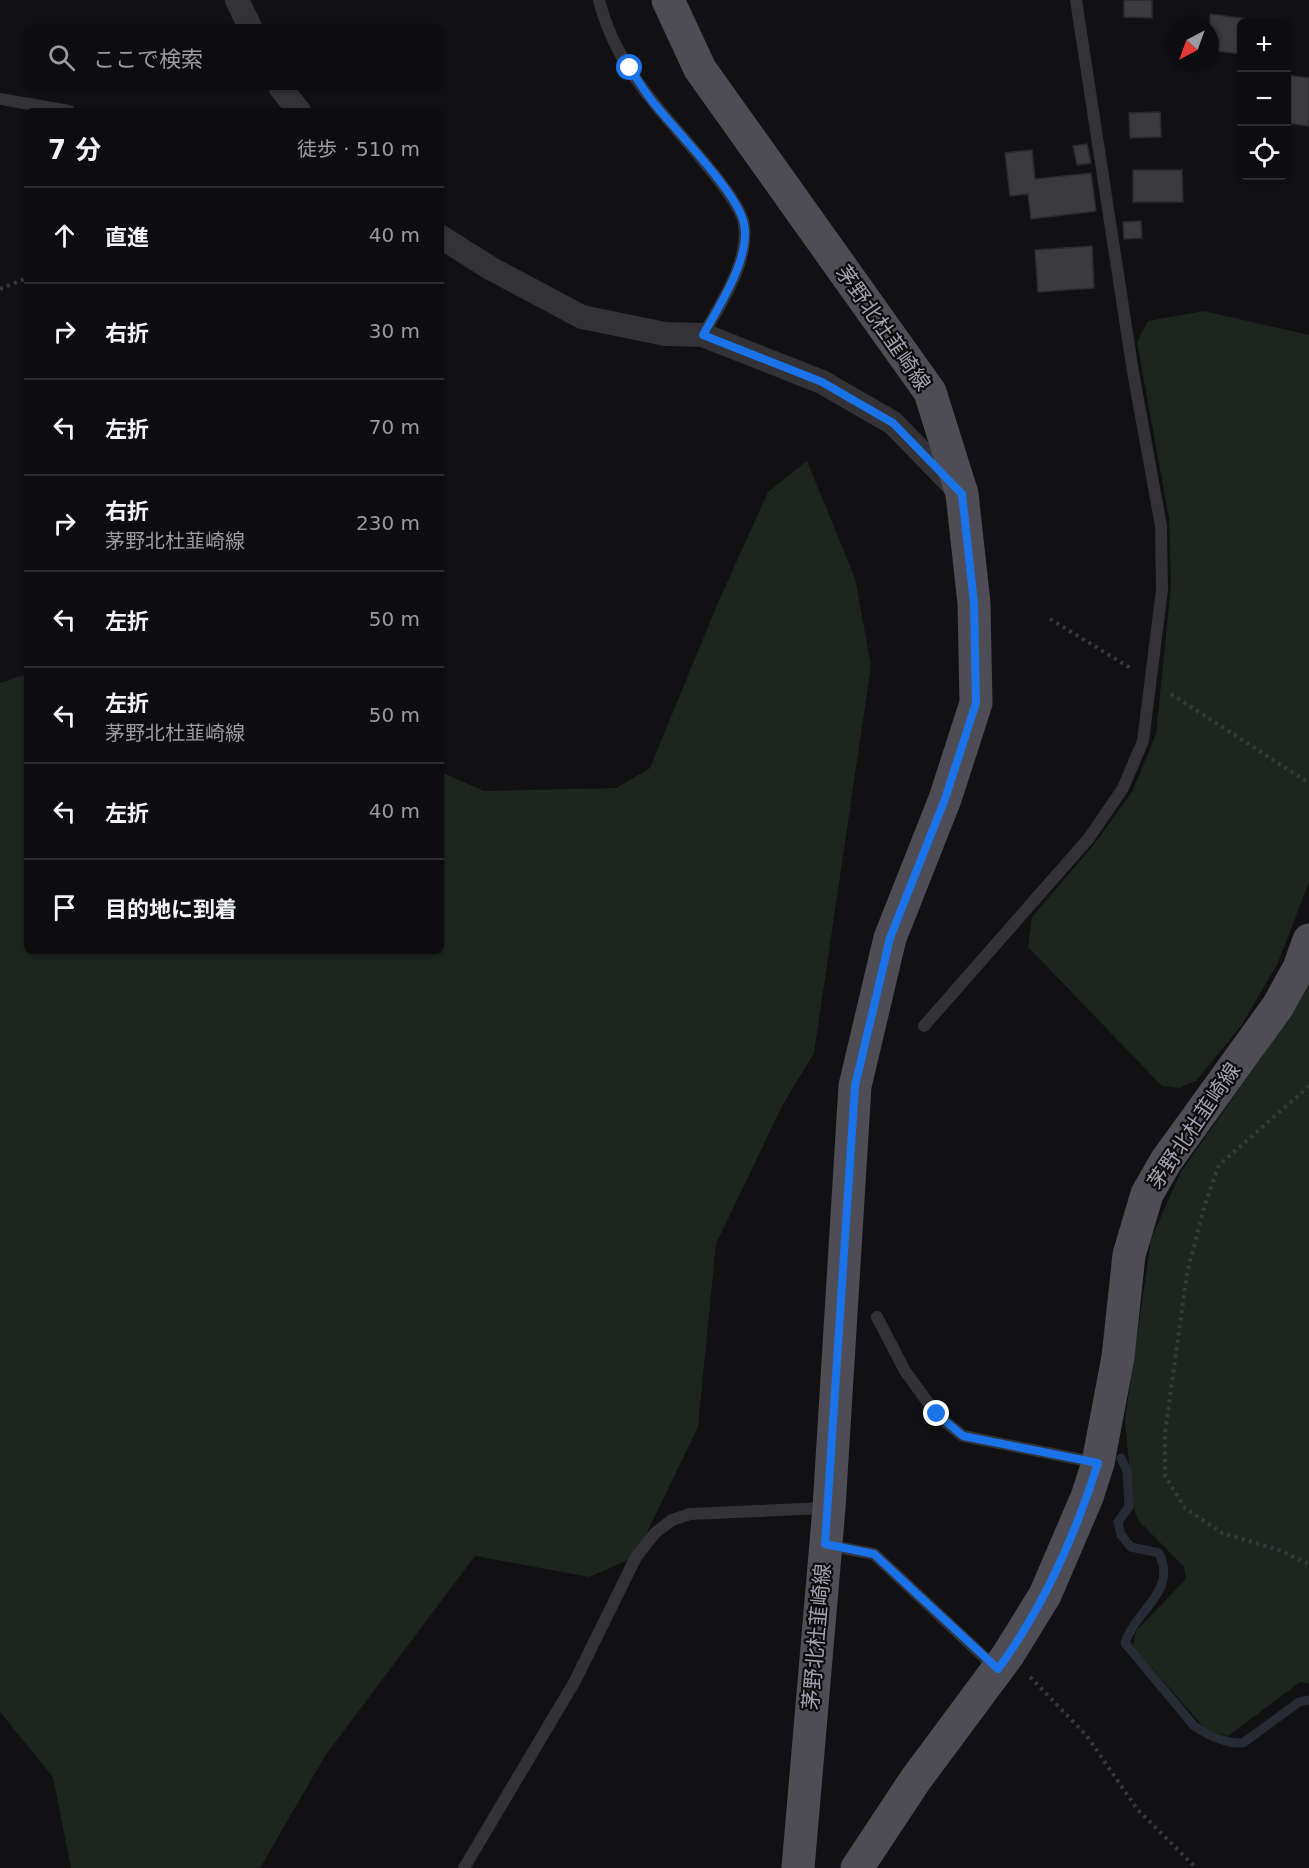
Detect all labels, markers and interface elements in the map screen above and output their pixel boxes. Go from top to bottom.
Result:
north arrow [1165,18,1219,72]
map controls [1237,18,1291,180]
button: + [1237,18,1291,72]
search box [24,24,444,90]
icon: search [45,41,78,74]
text: ここで検索 [93,47,203,72]
route start [616,54,642,80]
button: − [1237,72,1291,126]
button: locate [1237,126,1291,180]
text: 7 分 [48,135,101,165]
text: 徒歩 · 510 m [297,137,420,161]
icon: ahead [48,219,81,252]
text: 40 m [369,223,420,247]
text: 直進 [105,225,149,250]
street label: 茅野北杜韮崎線 [831,261,935,395]
icon: right [48,315,81,348]
text: 30 m [369,319,420,343]
text: 右折 [105,321,149,346]
icon: left [48,411,81,444]
text: 70 m [369,415,420,439]
text: 左折 [105,417,149,442]
text: 右折 [105,499,149,524]
icon: right [48,507,81,540]
text: 230 m [356,511,420,535]
text: 茅野北杜韮崎線 [105,529,245,553]
icon: left [48,603,81,636]
text: 50 m [369,607,420,631]
text: 左折 [105,609,149,634]
text: 左折 [105,691,149,716]
icon: left [48,699,81,732]
text: 50 m [369,703,420,727]
text: 茅野北杜韮崎線 [105,721,245,745]
icon: left [48,795,81,828]
text: 40 m [369,799,420,823]
text: 左折 [105,801,149,826]
icon: arrive [48,891,81,924]
text: 目的地に到着 [105,897,237,922]
street label: 茅野北杜韮崎線 [1143,1058,1245,1194]
route end [923,1400,949,1426]
street label: 茅野北杜韮崎線 [799,1563,835,1711]

